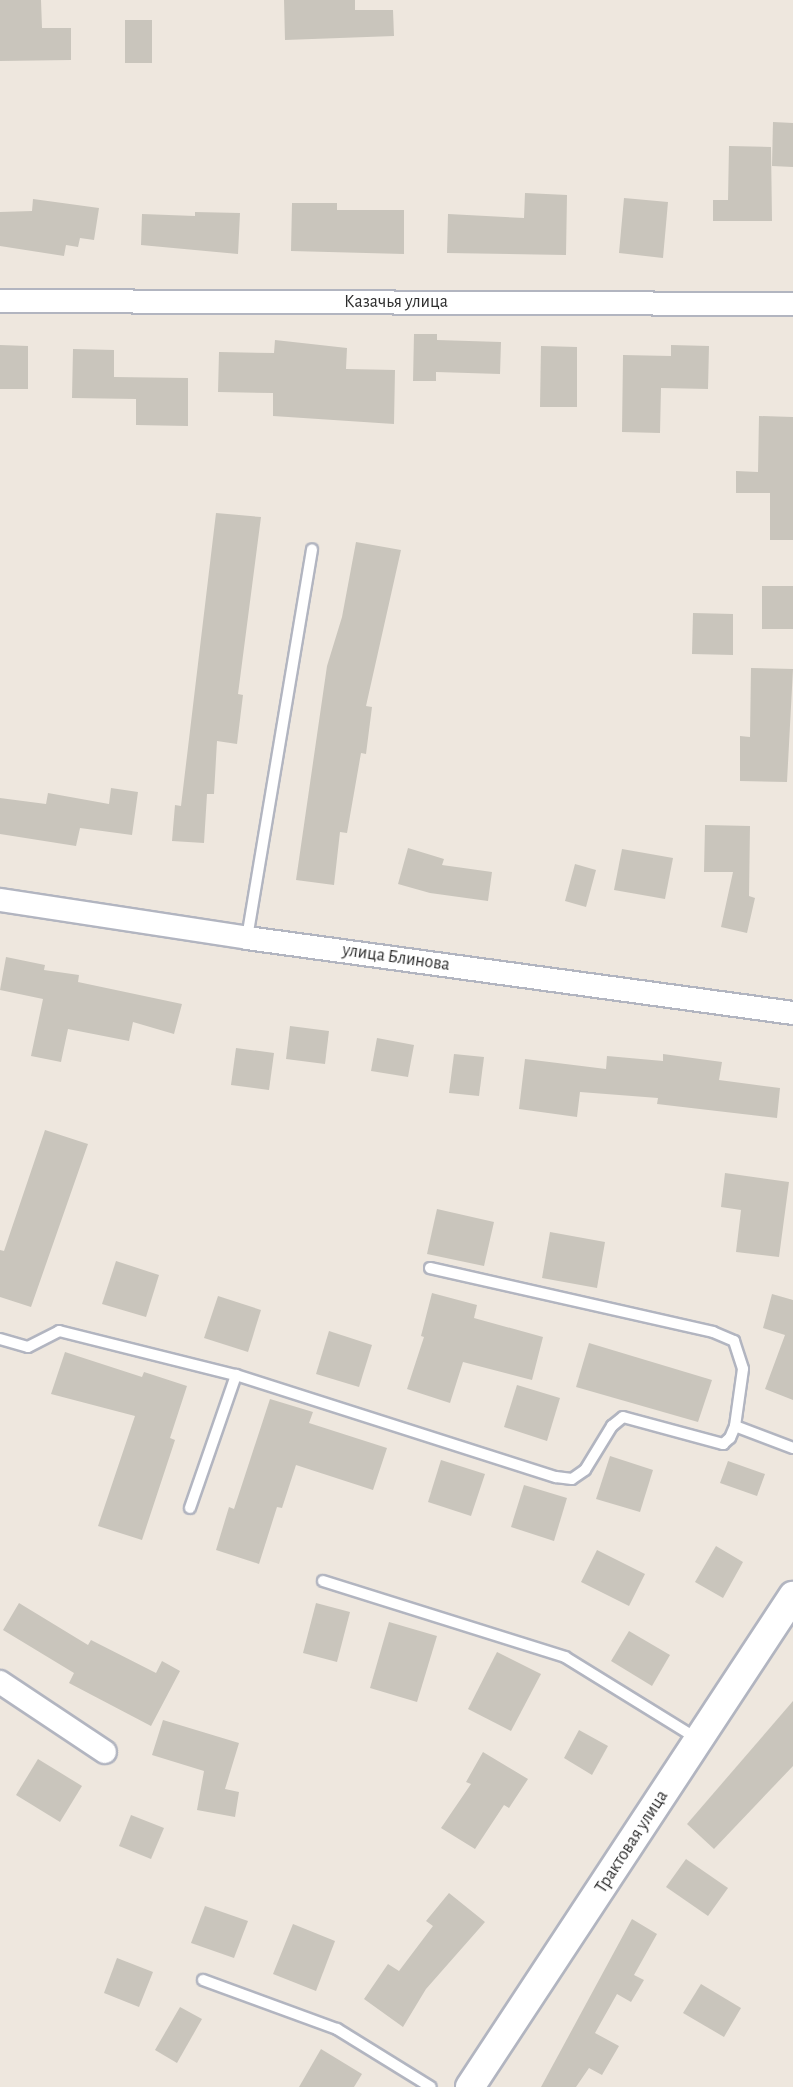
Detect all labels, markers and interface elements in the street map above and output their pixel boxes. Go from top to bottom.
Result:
street label: Казачья улица [344,291,448,313]
street label: улица Блинова [341,940,451,976]
street label: Трактовая улица [591,1787,673,1897]

